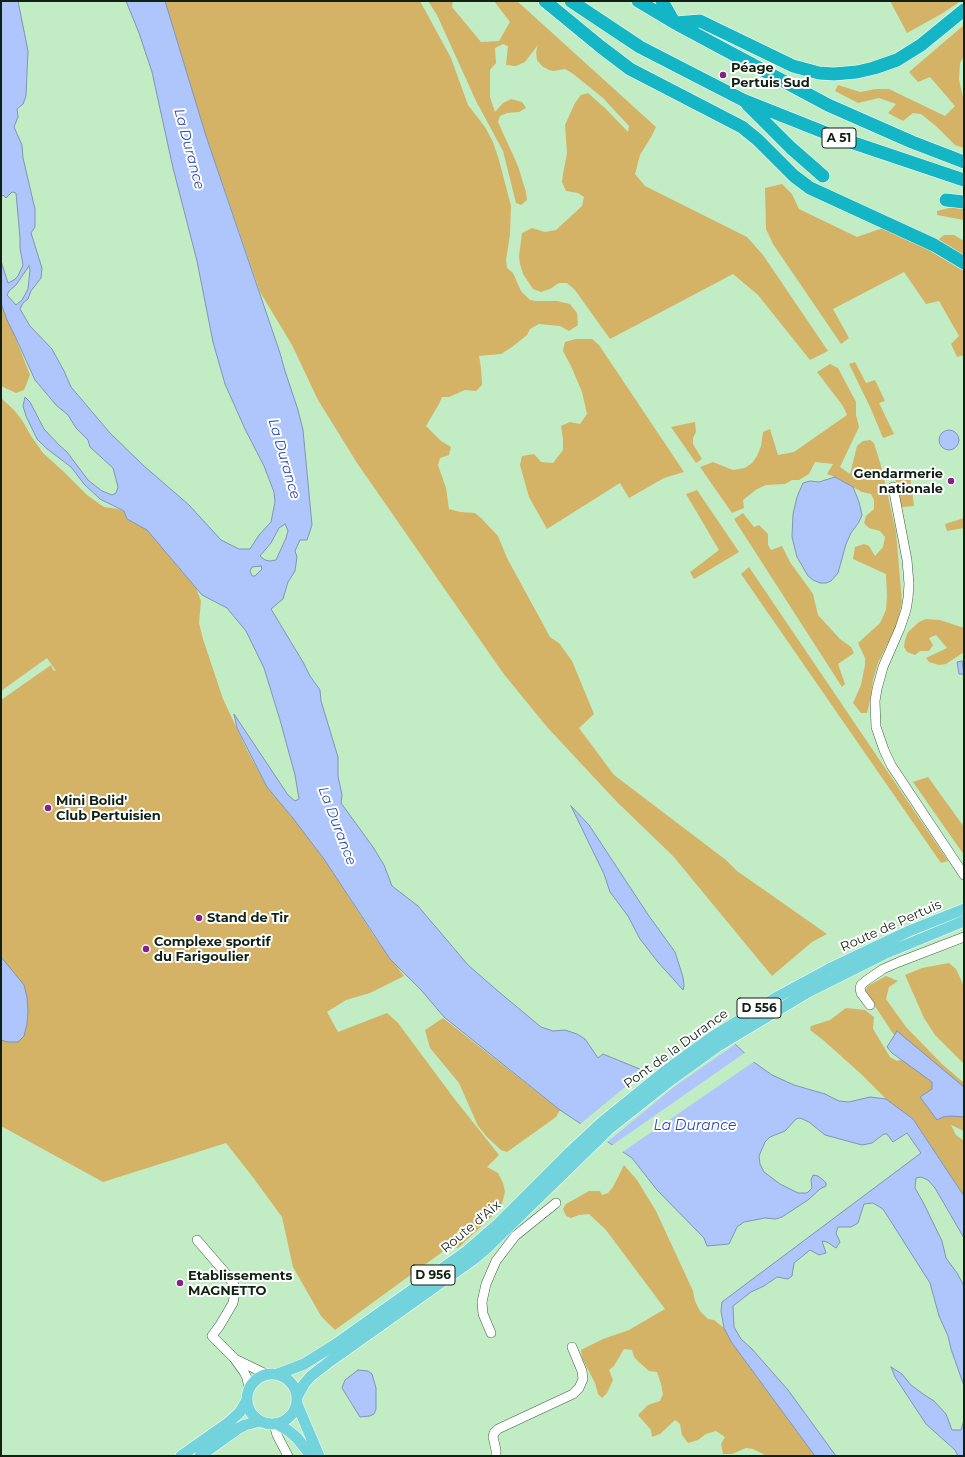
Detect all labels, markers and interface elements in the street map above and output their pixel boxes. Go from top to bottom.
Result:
place label: Péage Pertuis Sud [731,60,810,91]
marker: Péage Pertuis Sud [718,70,728,80]
water label: La Durance [170,107,208,191]
road number: A 51 [822,128,856,148]
water label: La Durance [265,417,303,501]
place label: Gendarmerie nationale [854,466,943,497]
marker: Gendarmerie nationale [946,476,956,486]
water label: La Durance [314,784,360,868]
place label: Mini Bolid' Club Pertuisien [56,793,161,824]
marker: Mini Bolid' Club Pertuisien [43,803,53,813]
street label: Route de Pertuis [838,897,944,955]
place label: Stand de Tir [207,910,289,926]
marker: Stand de Tir [194,913,204,923]
place label: Complexe sportif du Farigoulier [154,934,270,965]
marker: Complexe sportif du Farigoulier [141,944,151,954]
road number: D 556 [737,998,781,1018]
street label: Pont de la Durance [621,1006,731,1092]
water label: La Durance [654,1118,736,1134]
street label: Route d'Aix [438,1197,504,1257]
road number: D 956 [411,1265,455,1285]
place label: Etablissements MAGNETTO [188,1268,292,1299]
marker: Etablissements MAGNETTO [175,1278,185,1288]

